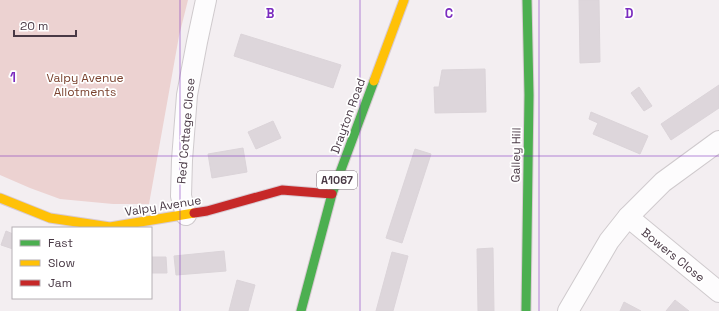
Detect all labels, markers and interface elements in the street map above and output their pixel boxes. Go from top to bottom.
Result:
text: B [266,5,275,22]
text: C [445,5,453,22]
text: D [625,5,634,22]
scale bar [14,12,76,38]
text: 20 m [20,18,48,34]
text: 1 [10,69,16,86]
park label: Valpy Avenue Allotments [46,70,124,100]
street label: Drayton Road [327,76,369,156]
street label: Red Cottage Close [173,77,199,185]
street label: Galley Hill [508,127,524,183]
road number: A1067 [317,171,357,189]
street label: Valpy Avenue [124,192,202,220]
street label: Bowers Close [638,225,708,285]
legend [12,227,152,299]
text: Fast [48,235,73,251]
text: Slow [48,255,75,271]
text: Jam [48,275,72,291]

